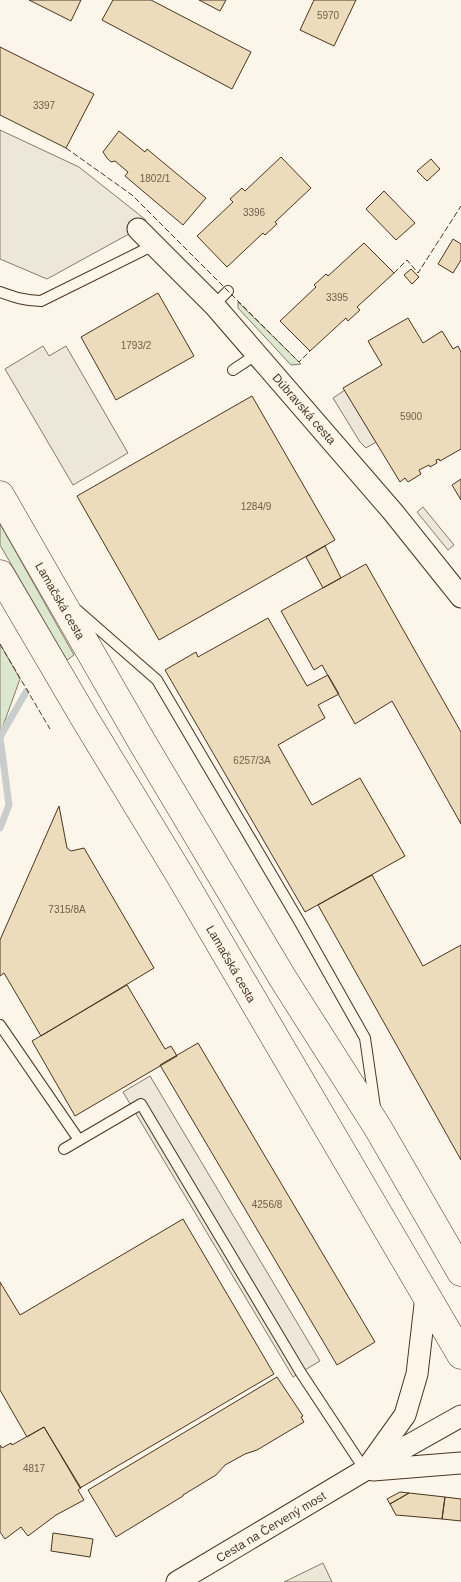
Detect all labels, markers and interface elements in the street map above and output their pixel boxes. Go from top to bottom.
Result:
house number: 5970 [317,10,340,21]
house number: 3397 [33,100,56,111]
house number: 1802/1 [140,173,171,184]
house number: 3396 [243,207,266,218]
house number: 3395 [326,292,349,303]
house number: 1793/2 [121,340,152,351]
street label: Dúbravská cesta [269,371,339,448]
house number: 5900 [400,411,423,422]
house number: 1284/9 [241,501,272,512]
street label: Lamačská cesta [32,560,88,642]
house number: 6257/3A [233,755,271,766]
house number: 7315/8A [48,904,86,915]
street label: Lamačská cesta [203,923,259,1005]
house number: 4256/8 [252,1199,283,1210]
house number: 4817 [23,1463,46,1474]
street label: Cesta na Červený most [213,1488,329,1565]

